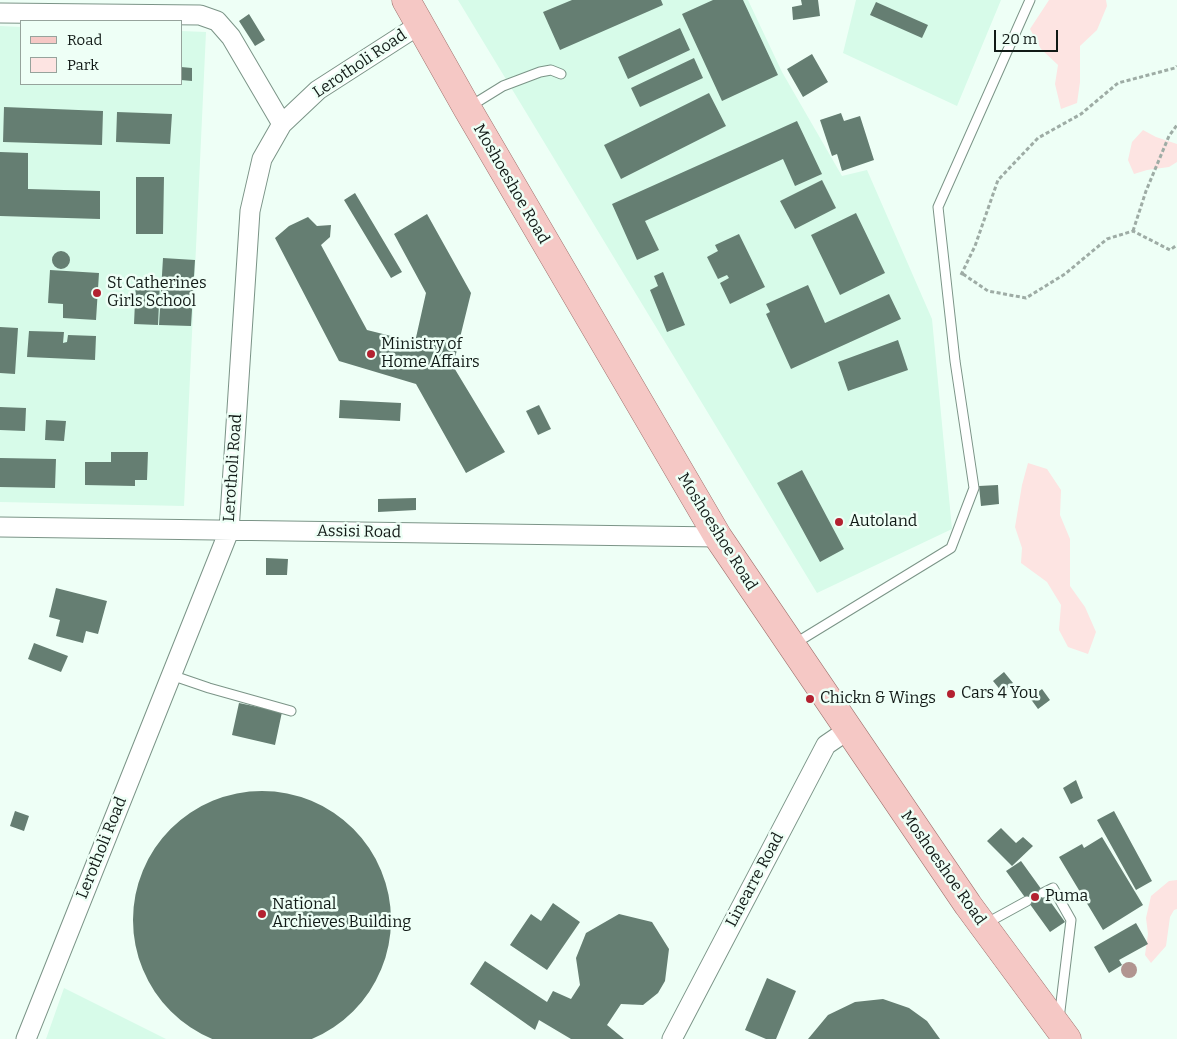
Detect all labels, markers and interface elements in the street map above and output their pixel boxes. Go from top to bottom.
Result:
legend [20,20,182,85]
scale bar [997,20,1061,52]
street label: Lerotholi Road [310,26,410,102]
text: 20 m [1002,30,1037,48]
text: Road [67,31,102,49]
text: Park [67,56,99,74]
street label: Moshoeshoe Road [469,121,553,247]
place label: St Catherines Girls School [107,274,207,312]
marker: St Catherines Girls School [91,287,103,299]
place label: Ministry of Home Affairs [381,335,480,373]
marker: Ministry of Home Affairs [365,348,377,360]
street label: Lerotholi Road [220,413,246,523]
street label: Moshoeshoe Road [673,470,761,594]
place label: Autoland [849,512,917,532]
marker: Autoland [833,516,845,528]
street label: Assisi Road [317,522,401,542]
place label: Cars 4 You [961,684,1038,704]
marker: Cars 4 You [945,688,957,700]
place label: Chickn & Wings [820,689,936,709]
marker: Chickn & Wings [804,693,816,705]
street label: Lerotholi Road [73,794,131,902]
street label: Moshoeshoe Road [896,807,990,929]
street label: Linearre Road [722,830,788,930]
place label: Puma [1045,887,1088,907]
marker: Puma [1029,891,1041,903]
place label: National Archieves Building [272,895,411,933]
marker: National Archieves Building [256,908,268,920]

